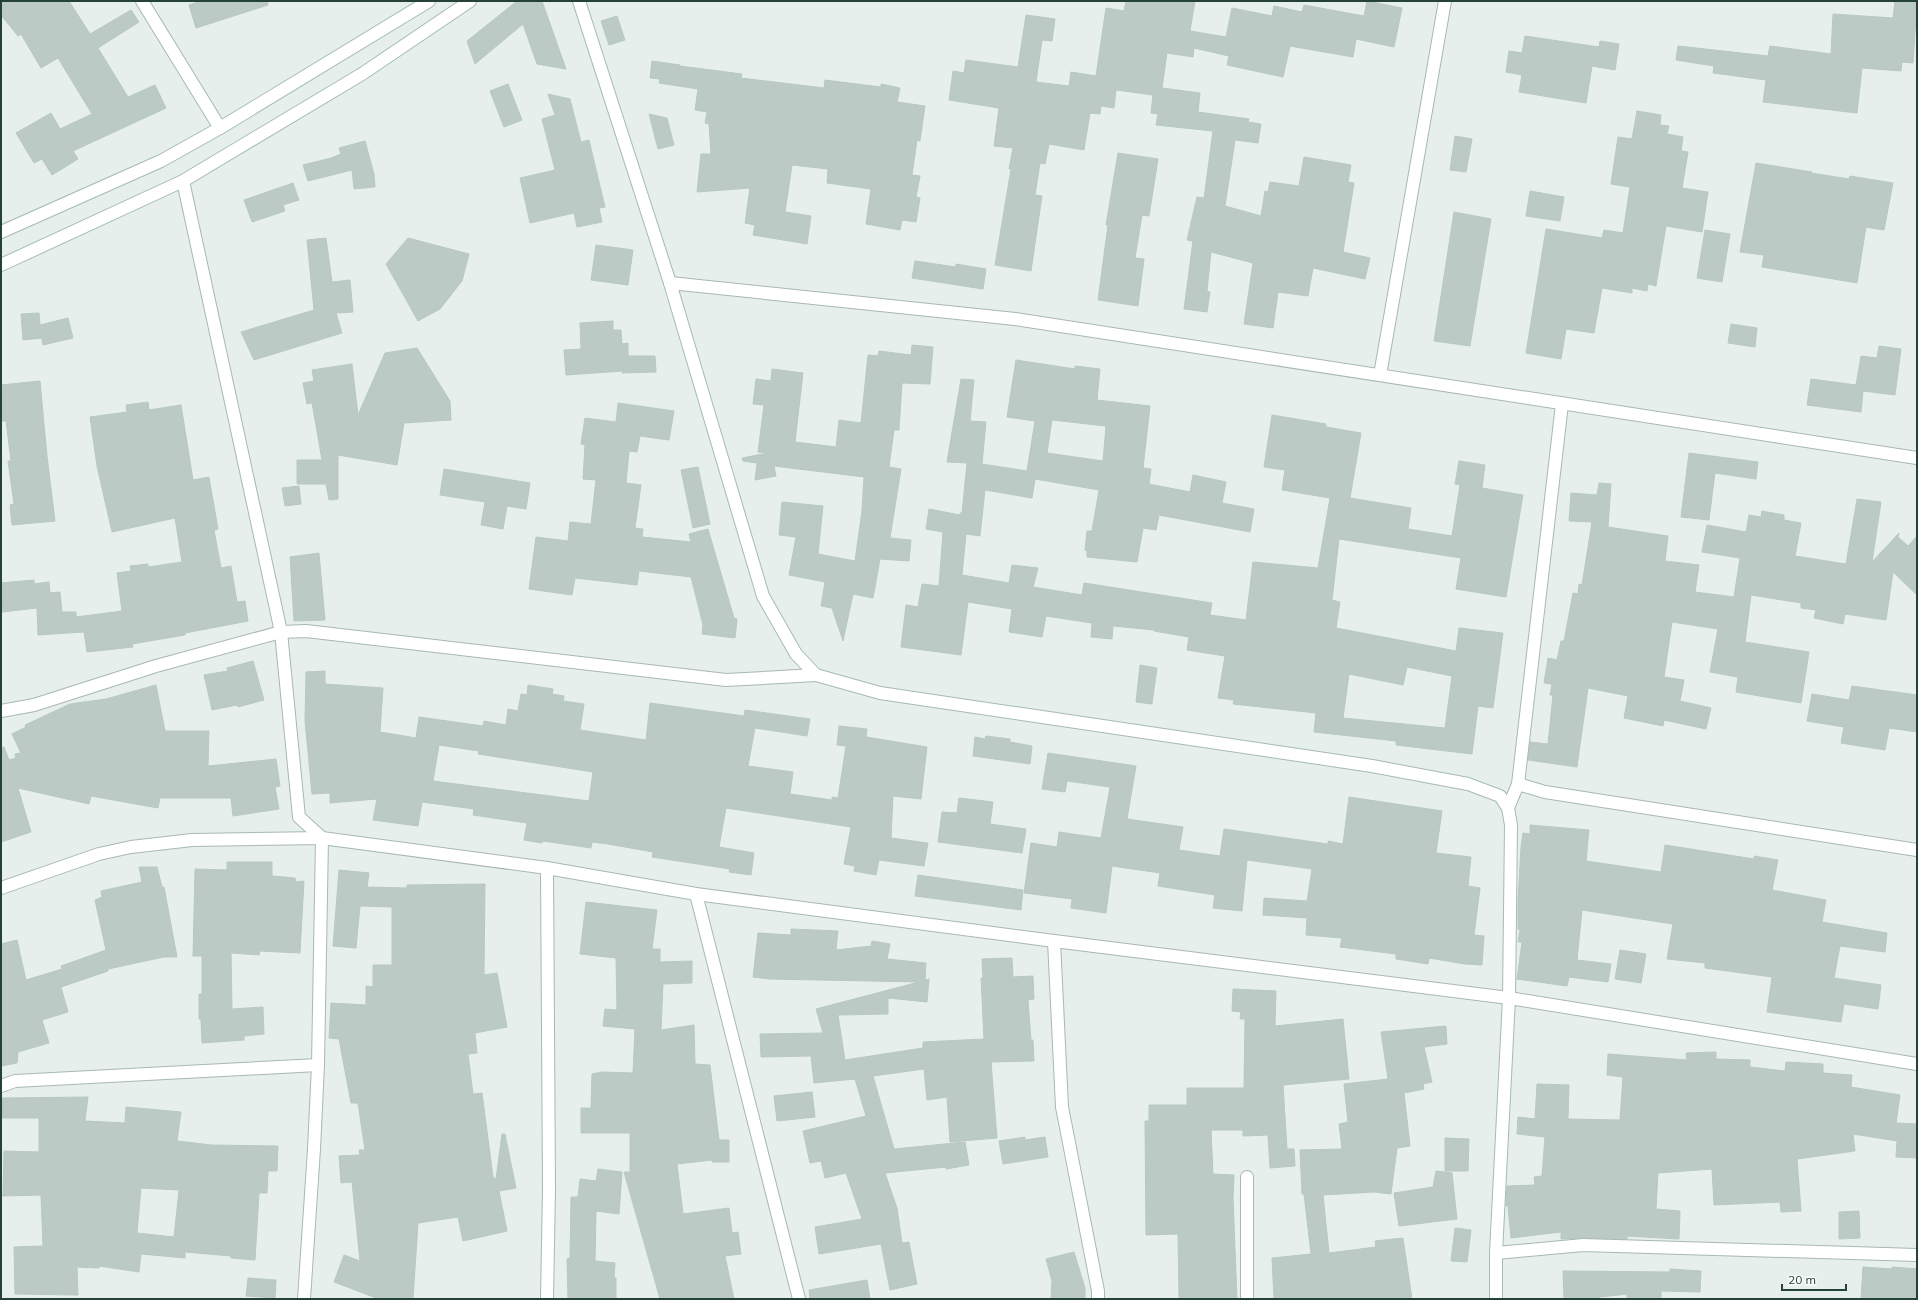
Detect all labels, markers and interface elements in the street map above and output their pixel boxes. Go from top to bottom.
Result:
scale bar [1782,1266,1846,1292]
text: 20 m [1788,1272,1816,1287]

